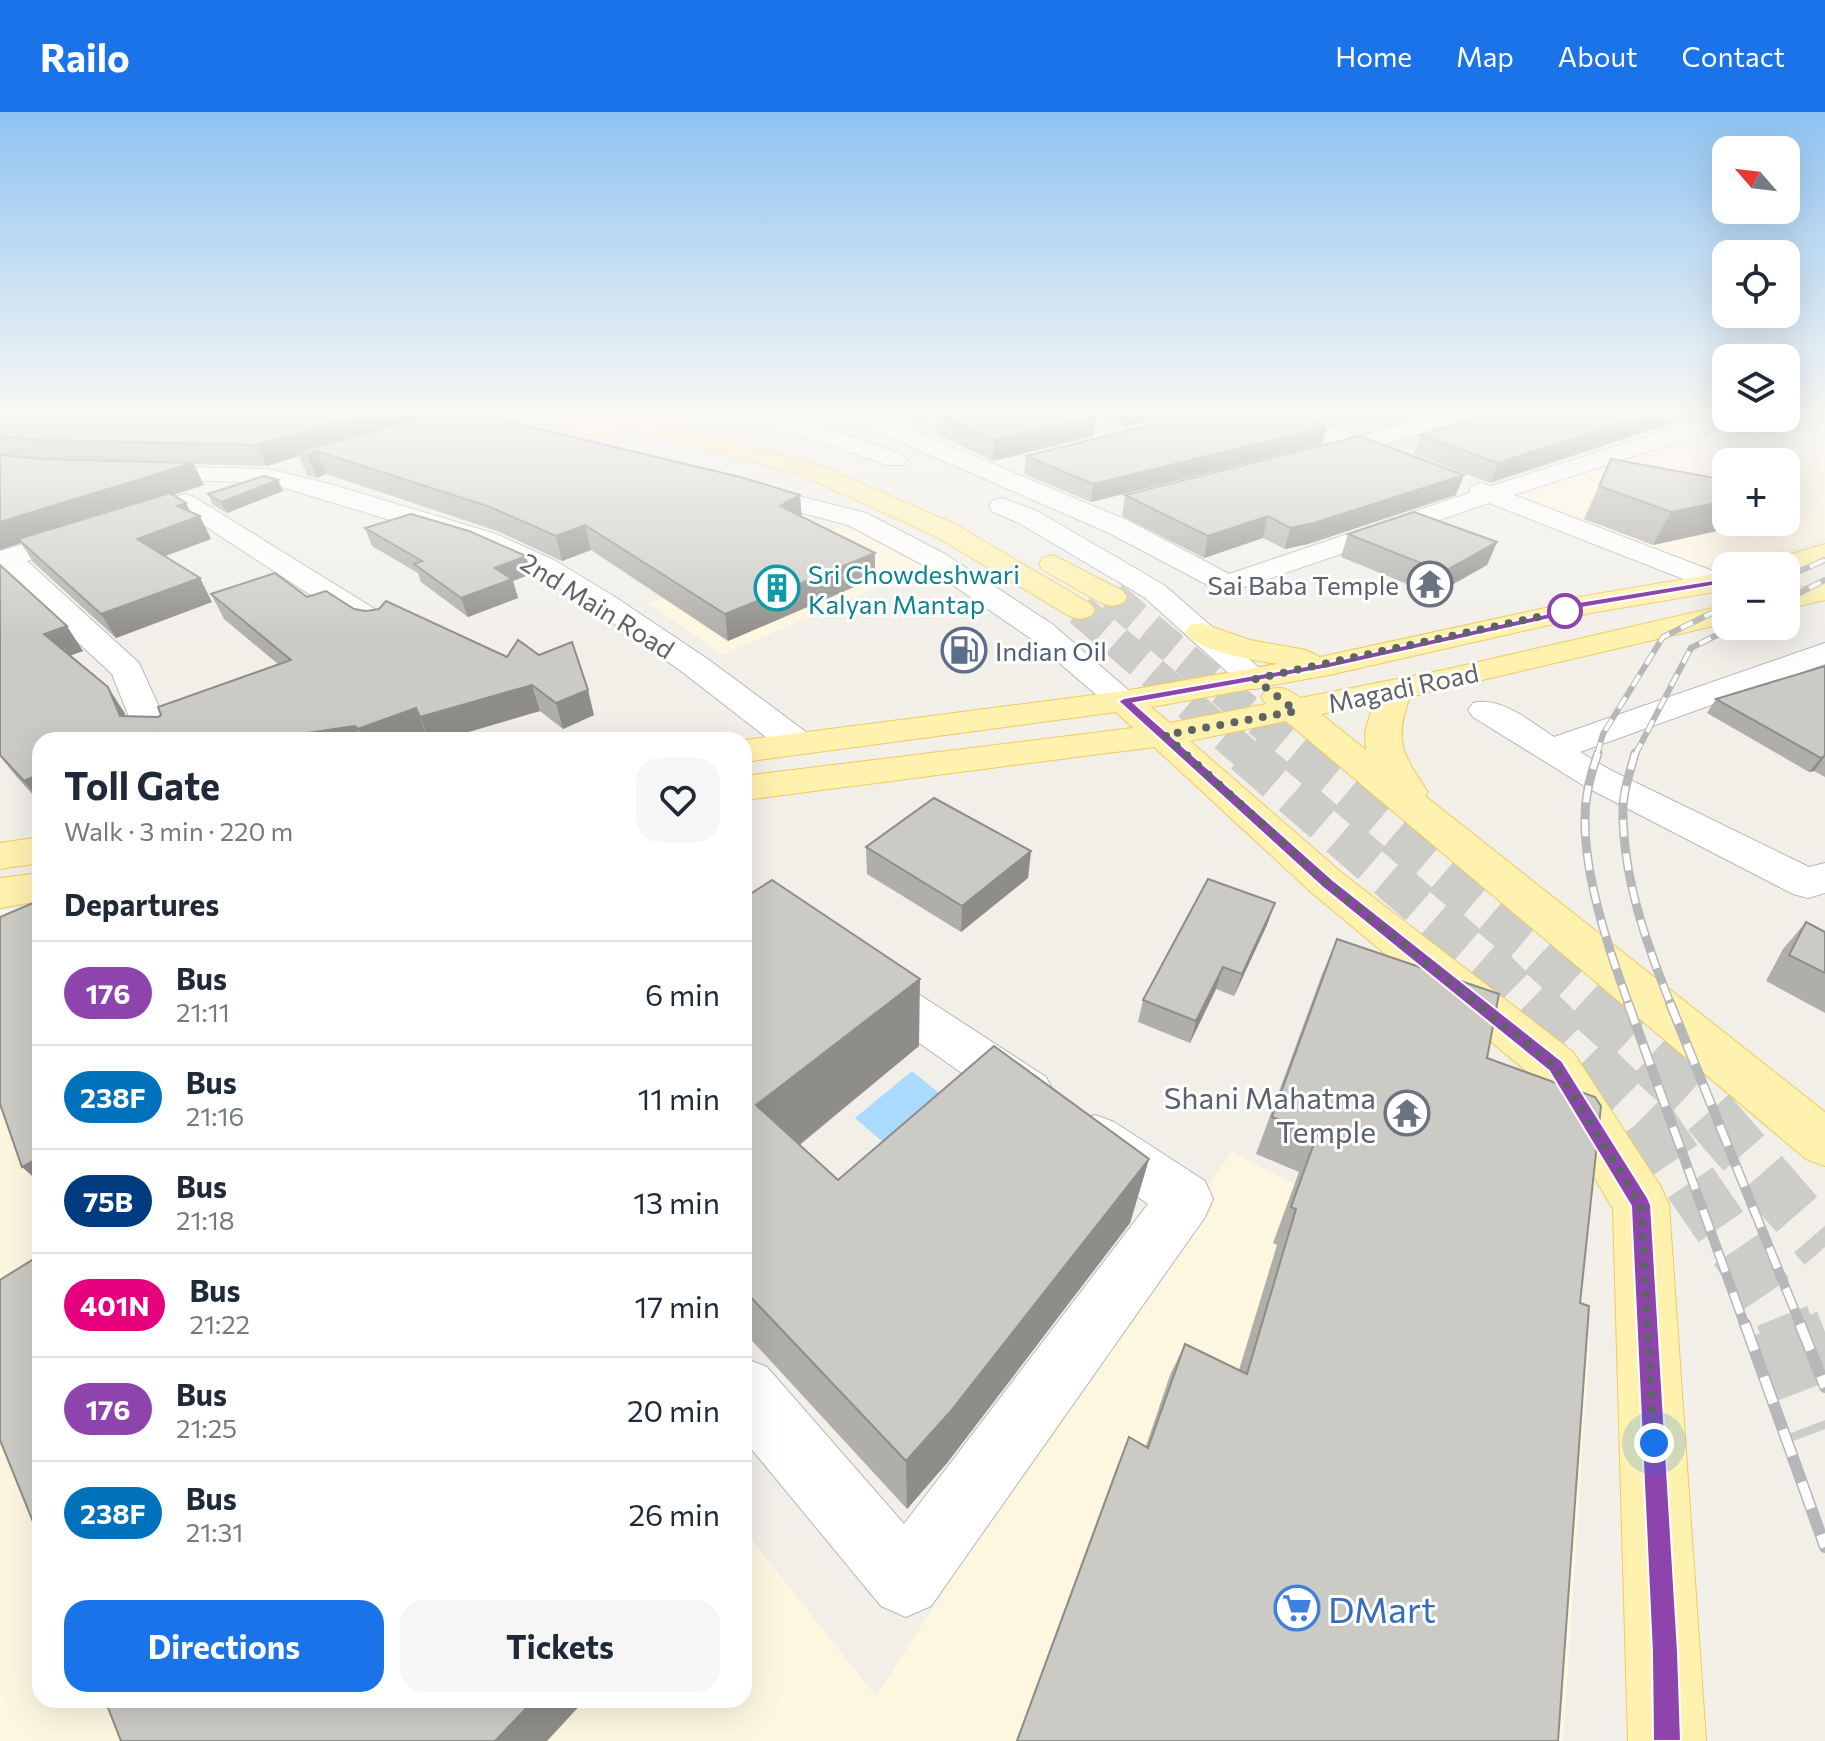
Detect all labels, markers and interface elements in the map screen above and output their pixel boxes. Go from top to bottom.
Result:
text: Railo [40,33,130,80]
text: Home [1335,39,1412,73]
text: Map [1456,39,1514,73]
text: About [1558,39,1638,73]
text: Contact [1682,39,1785,73]
north arrow [1712,136,1800,224]
map controls [1712,136,1800,640]
button: locate [1712,240,1800,328]
button: layers [1712,344,1800,432]
button: + [1712,448,1800,536]
street label: 2nd Main Road [516,546,680,664]
button: − [1712,552,1800,640]
place label: Sri Chowdeshwari Kalyan Mantap [808,558,1020,619]
temple icon: Sai Baba Temple [1406,560,1454,608]
building icon: Sri Chowdeshwari Kalyan Mantap [753,564,801,612]
place label: Sai Baba Temple [1207,569,1399,600]
unlabelled marker [1548,594,1582,628]
fuel station icon: Indian Oil [940,626,988,674]
place label: Indian Oil [995,635,1107,666]
street label: Magadi Road [1325,656,1481,718]
button: heart [636,758,720,842]
text: Toll Gate [64,761,220,808]
text: Walk · 3 min · 220 m [64,815,293,846]
text: Departures [64,885,219,922]
text: Bus [176,959,227,996]
text: 6 min [645,975,720,1012]
text: 176 [85,976,131,1010]
text: 21:11 [176,996,230,1027]
text: Bus [186,1063,237,1100]
place label: Shani Mahatma Temple [1164,1078,1376,1149]
text: 11 min [638,1079,720,1116]
text: 238F [80,1080,146,1114]
temple icon: Shani Mahatma Temple [1383,1089,1431,1137]
text: 21:16 [186,1100,244,1131]
text: Bus [176,1167,227,1204]
text: 13 min [633,1183,720,1220]
text: 75B [83,1184,133,1218]
text: 21:18 [176,1204,235,1235]
text: Bus [189,1271,240,1308]
text: 17 min [635,1287,720,1324]
text: 401N [80,1288,149,1322]
text: 21:22 [189,1308,250,1339]
text: Bus [176,1375,227,1412]
text: 20 min [627,1391,720,1428]
text: 176 [85,1392,131,1426]
text: 21:25 [176,1412,237,1443]
your location [1634,1423,1674,1463]
text: Bus [186,1479,237,1516]
text: 26 min [628,1495,720,1532]
text: 238F [80,1496,146,1530]
text: 21:31 [186,1516,243,1547]
supermarket icon: DMart [1273,1584,1321,1632]
place label: DMart [1328,1586,1436,1630]
button: Directions [64,1600,384,1692]
button: Tickets [400,1600,720,1692]

